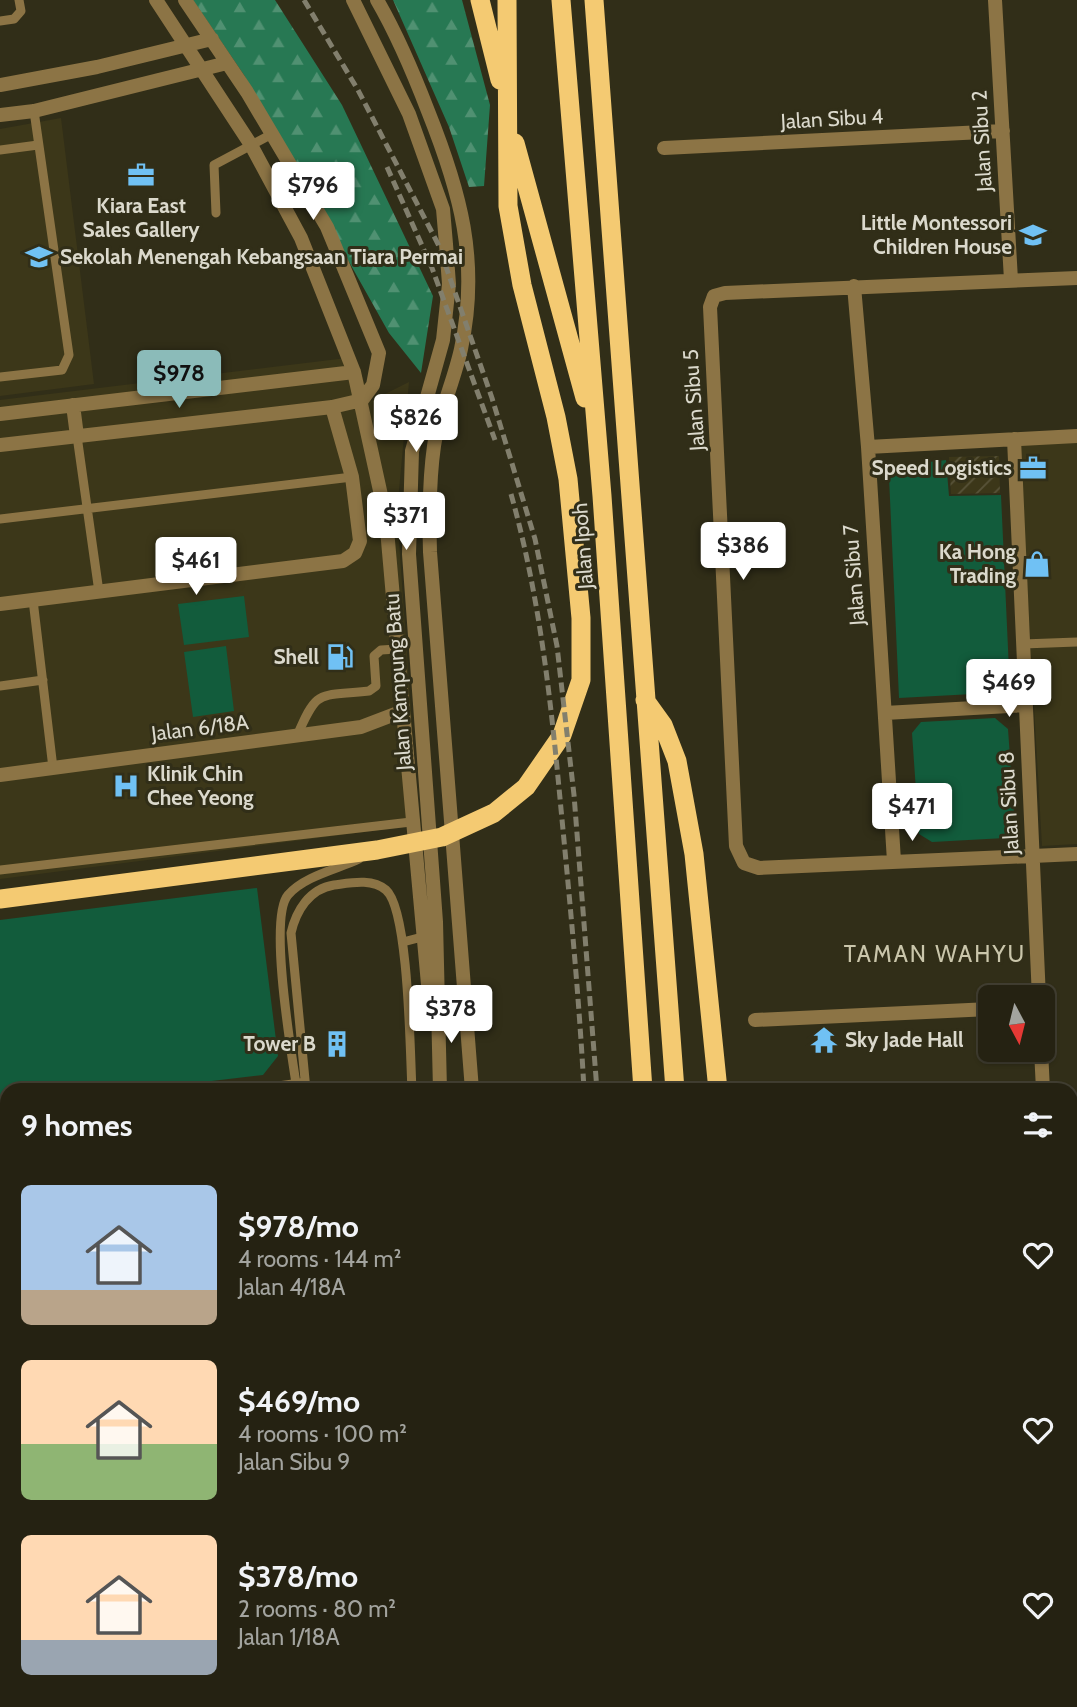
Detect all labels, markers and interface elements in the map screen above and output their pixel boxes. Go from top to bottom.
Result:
street label: Jalan Sibu 2 [966,90,997,193]
street label: Jalan Sibu 4 [779,103,884,134]
office icon: Kiara East Sales Gallery [126,160,156,190]
pin: $796 [272,162,354,222]
text: $796 [288,171,338,199]
place label: Kiara East Sales Gallery [83,193,200,242]
place label: Little Montessori Children House [861,210,1012,259]
school or university icon: Little Montessori Children House [1018,220,1048,250]
school or university icon: Sekolah Menengah Kebangsaan Tiara Permai [24,242,54,272]
place label: Sekolah Menengah Kebangsaan Tiara Permai [60,244,463,269]
street label: Jalan Sibu 5 [677,348,710,453]
pin: $978 [138,350,220,410]
text: $978 [153,359,205,387]
pin: $826 [375,394,457,454]
text: $826 [390,403,442,431]
office icon: Speed Logistics [1018,453,1048,483]
place label: Speed Logistics [872,455,1012,480]
pin: $371 [365,492,447,552]
text: $371 [383,501,429,529]
street label: Jalan Ipoh [567,502,598,591]
pin: $386 [702,522,784,582]
street label: Jalan Sibu 7 [837,523,870,627]
text: $386 [717,531,769,559]
pin: $461 [155,538,237,597]
place label: Ka Hong Trading [939,539,1016,588]
text: $461 [171,546,221,574]
shop icon: Ka Hong Trading [1022,549,1052,579]
street label: Jalan Kampung Batu [379,593,416,772]
fuel station icon: Shell [325,642,355,672]
place label: Shell [274,644,319,669]
pin: $469 [968,660,1050,719]
text: $469 [982,668,1036,696]
street label: Jalan 6/18A [149,709,250,746]
street label: Jalan Sibu 8 [993,751,1024,856]
place label: Klinik Chin Chee Yeong [147,761,254,810]
hospital icon: Klinik Chin Chee Yeong [111,771,141,801]
pin: $471 [871,784,953,843]
text: $471 [888,792,936,820]
district label: TAMAN WAHYU [844,940,1026,968]
north arrow [978,985,1055,1062]
map controls [978,985,1055,1062]
pin: $378 [410,986,492,1045]
text: $378 [425,994,477,1022]
temple icon: Sky Jade Hall [809,1025,839,1055]
place label: Sky Jade Hall [845,1027,964,1052]
building icon: Tower B [322,1029,352,1059]
place label: Tower B [243,1031,316,1056]
icon: filters [1019,1106,1057,1144]
text: 9 homes [21,1107,132,1144]
text: $978/mo [238,1208,359,1245]
icon: home [77,1213,161,1297]
icon: heart [1019,1236,1057,1274]
text: 4 rooms · 144 m² [238,1245,401,1273]
text: Jalan 4/18A [238,1273,346,1301]
text: $469/mo [238,1383,360,1420]
icon: home [77,1388,161,1472]
icon: heart [1019,1411,1057,1449]
text: 4 rooms · 100 m² [238,1420,407,1448]
text: Jalan Sibu 9 [238,1448,350,1476]
text: $378/mo [238,1558,358,1595]
icon: home [77,1563,161,1647]
icon: heart [1019,1586,1057,1624]
text: 2 rooms · 80 m² [238,1595,396,1623]
text: Jalan 1/18A [238,1623,340,1651]

